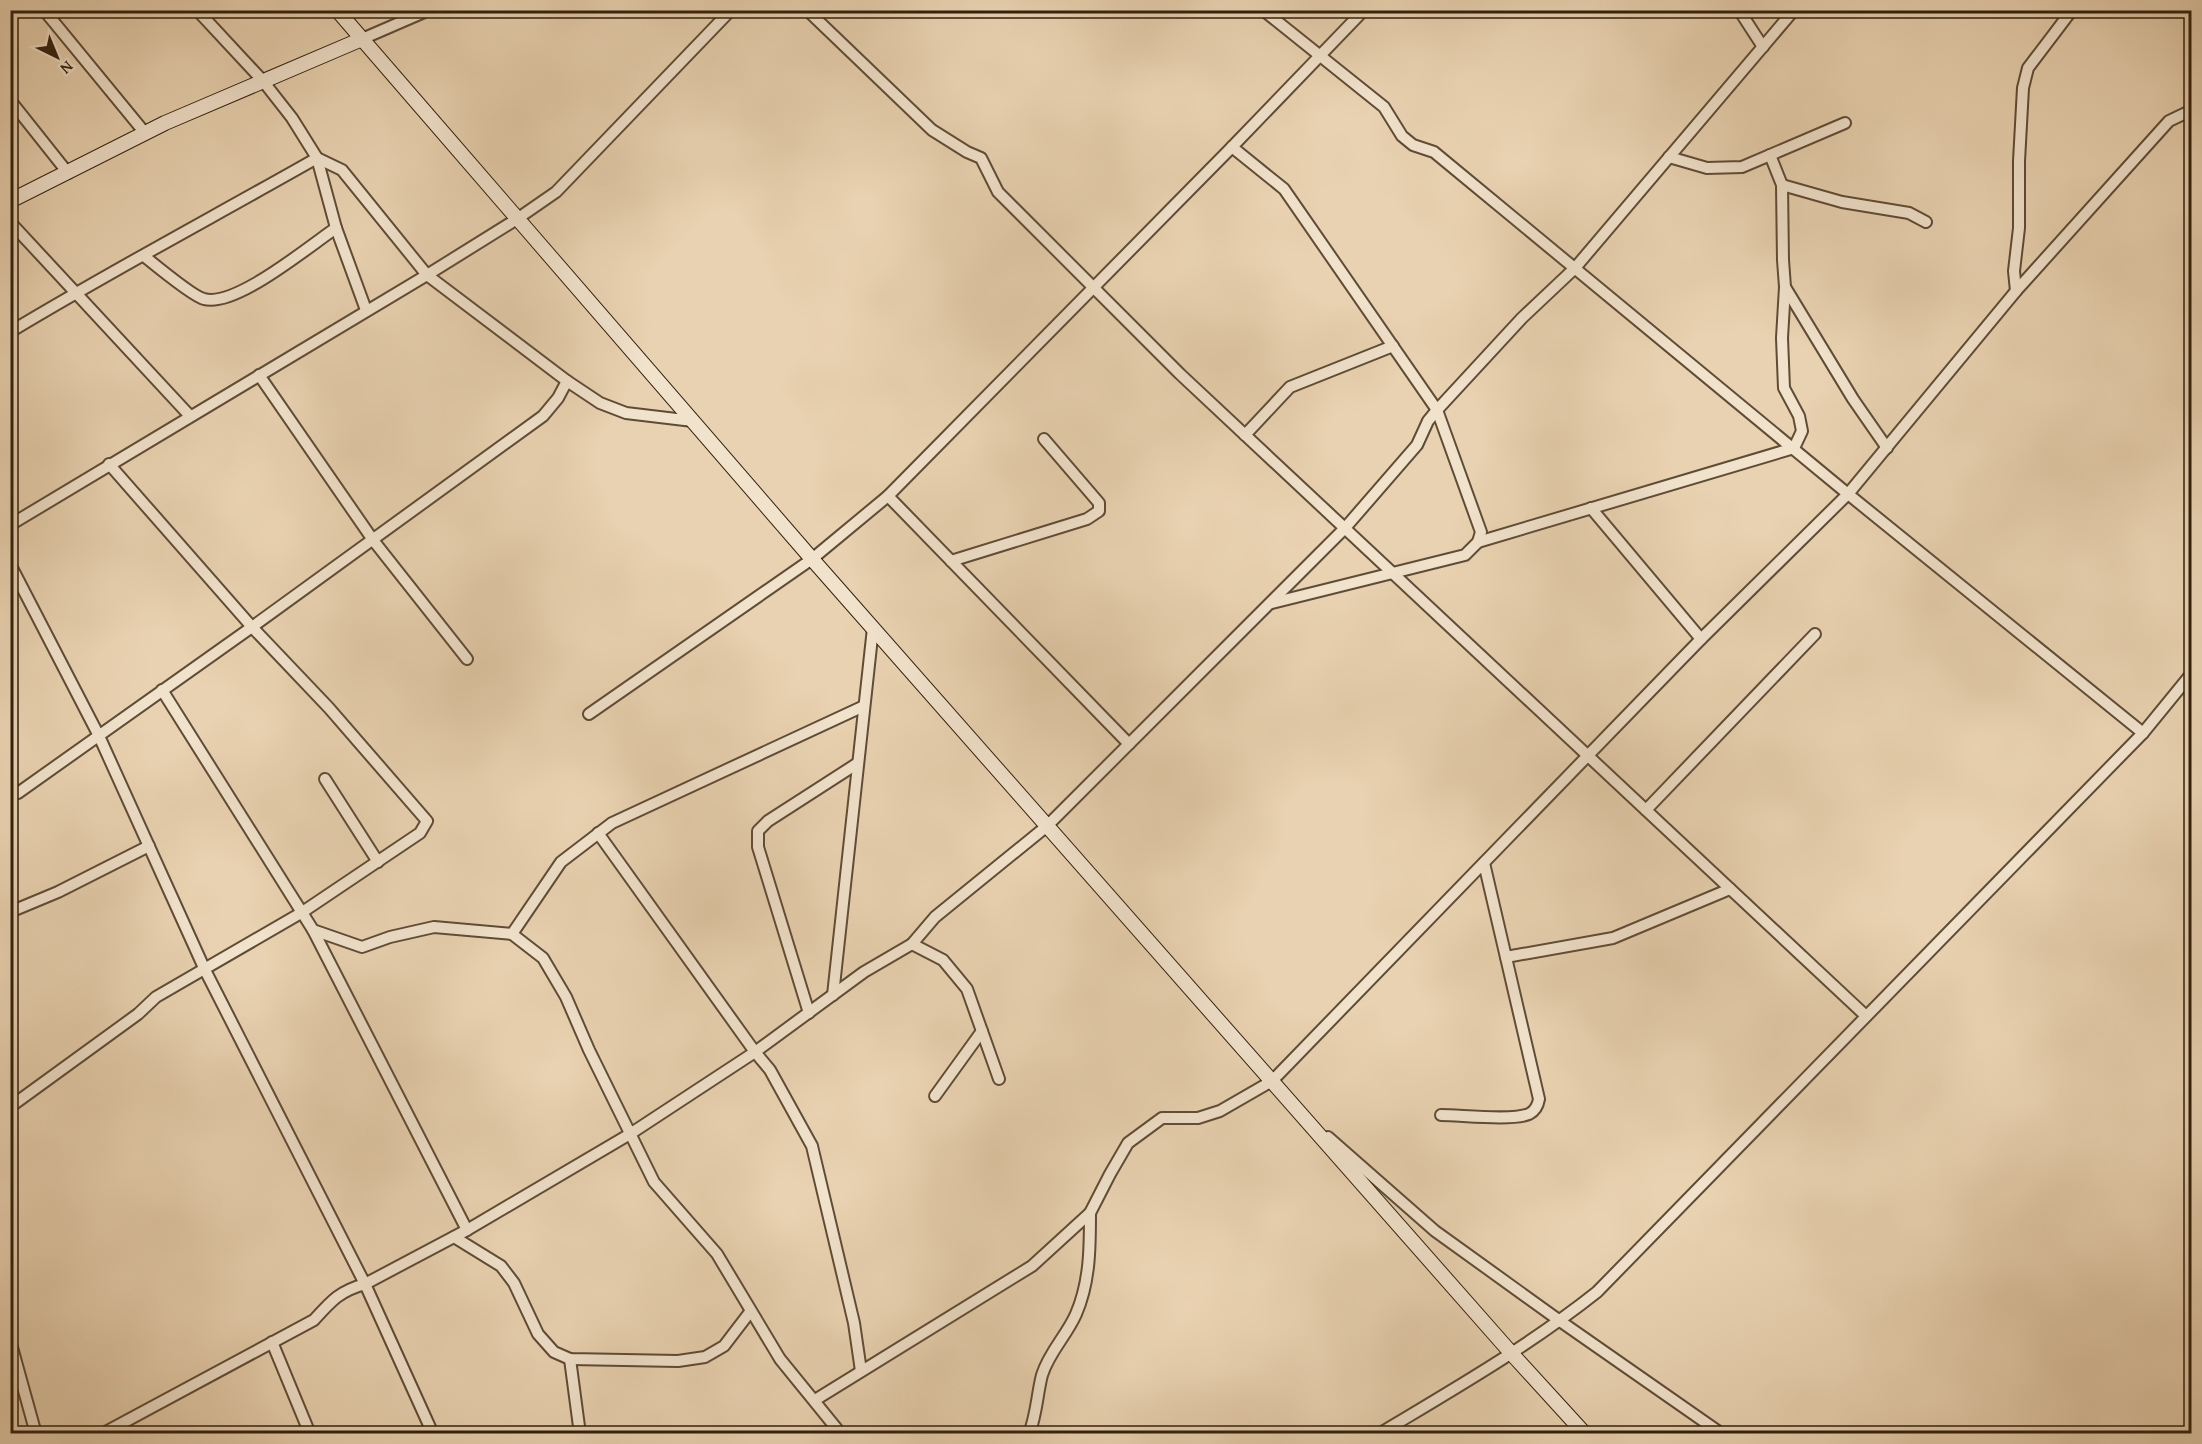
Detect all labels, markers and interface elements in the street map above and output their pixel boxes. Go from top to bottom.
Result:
north arrow [27,27,87,87]
text: N [55,56,79,81]

